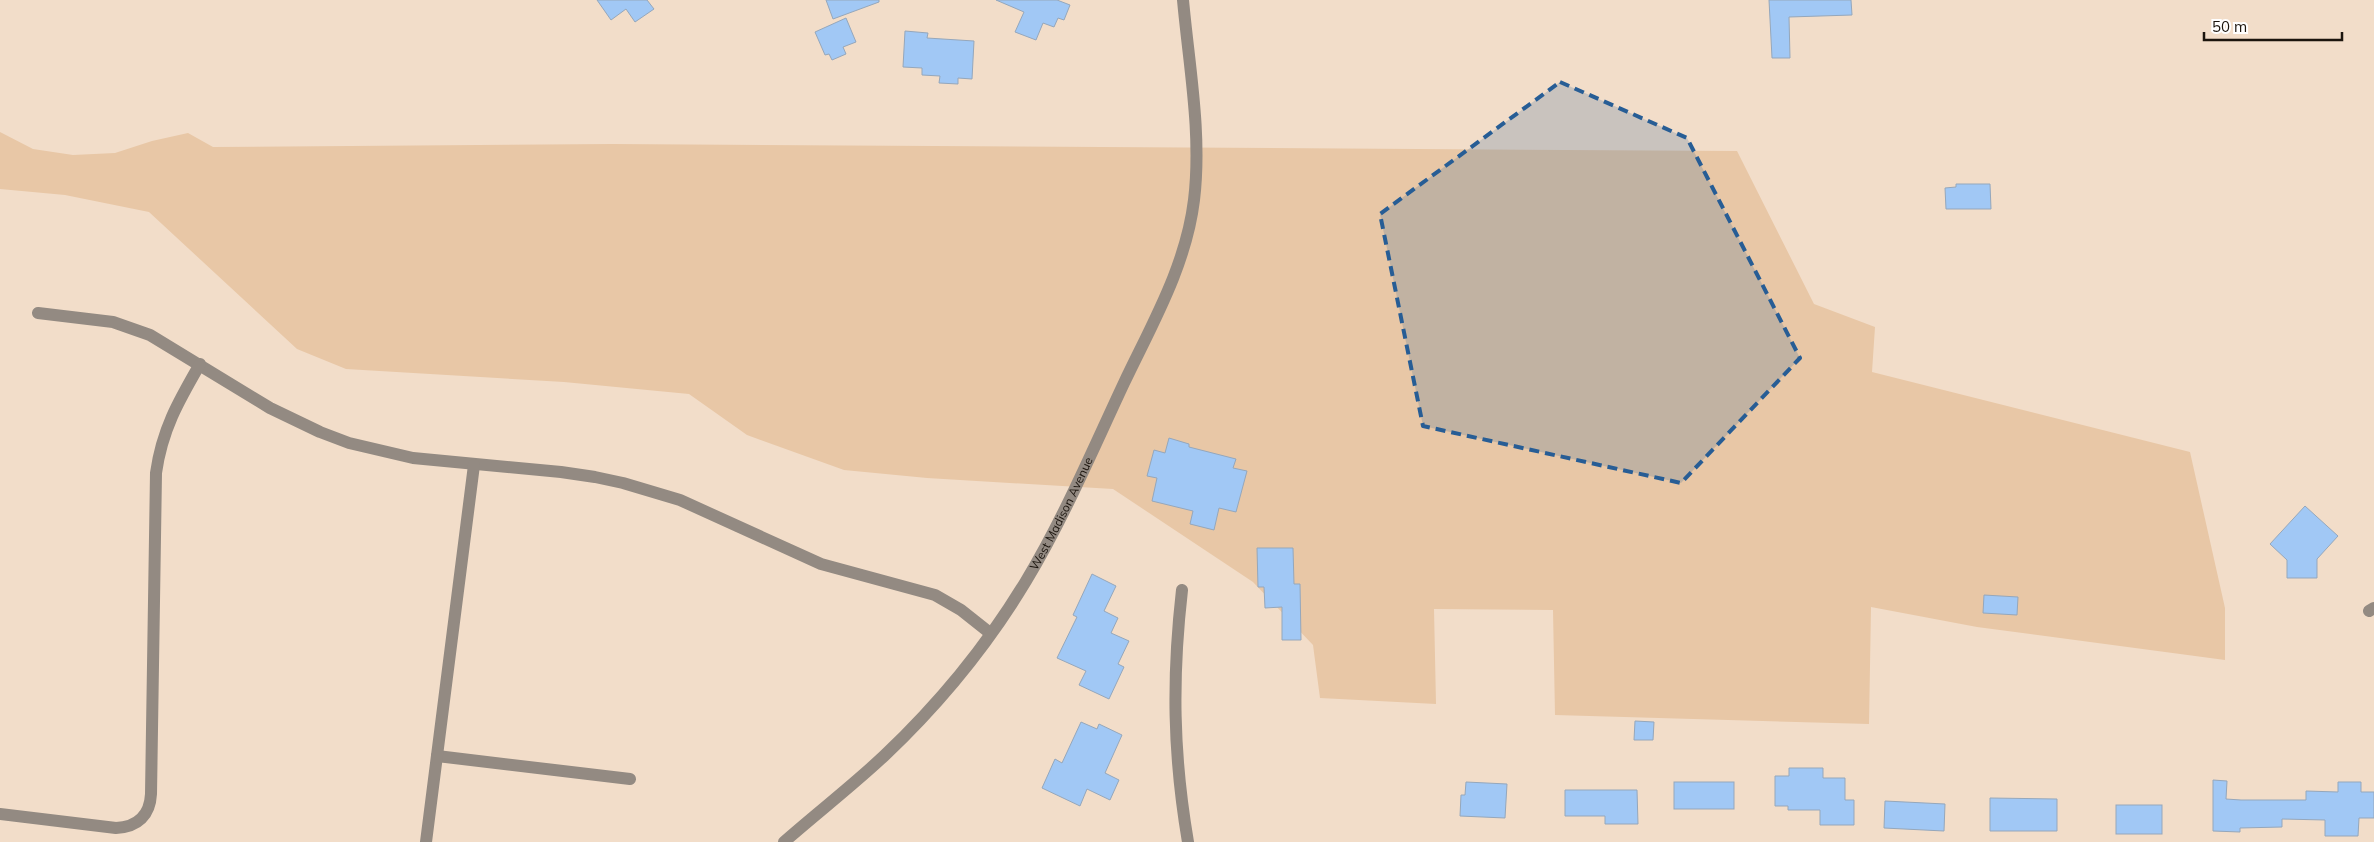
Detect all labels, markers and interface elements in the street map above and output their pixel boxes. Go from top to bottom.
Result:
scale bar [2204,10,2342,42]
text: 50 m [2212,17,2247,36]
street label: West Madison Avenue [1026,454,1096,573]

